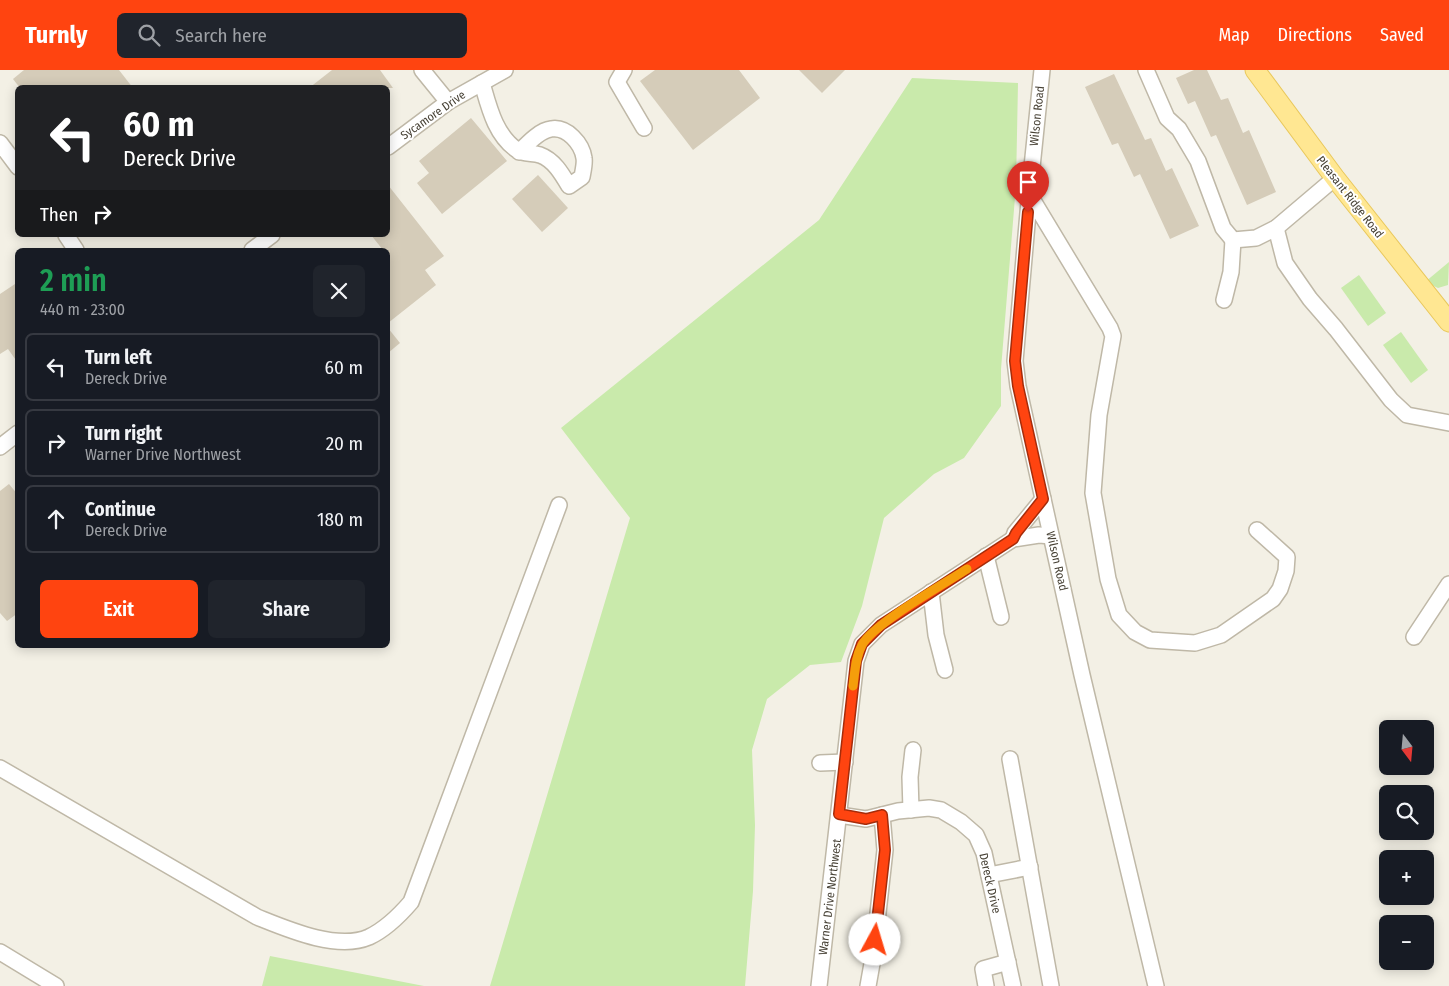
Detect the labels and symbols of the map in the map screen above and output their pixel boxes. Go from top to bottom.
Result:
street label: Wilson Road [1027,85,1047,147]
street label: Sycamore Drive [398,88,468,142]
street label: Pleasant Ridge Road [1314,153,1386,241]
pin [1007,161,1049,212]
street label: Wilson Road [1043,530,1071,592]
north arrow [1379,720,1434,775]
street label: Warner Drive Northwest [816,838,844,956]
street label: Dereck Drive [976,851,1004,915]
position arrow [848,913,900,965]

